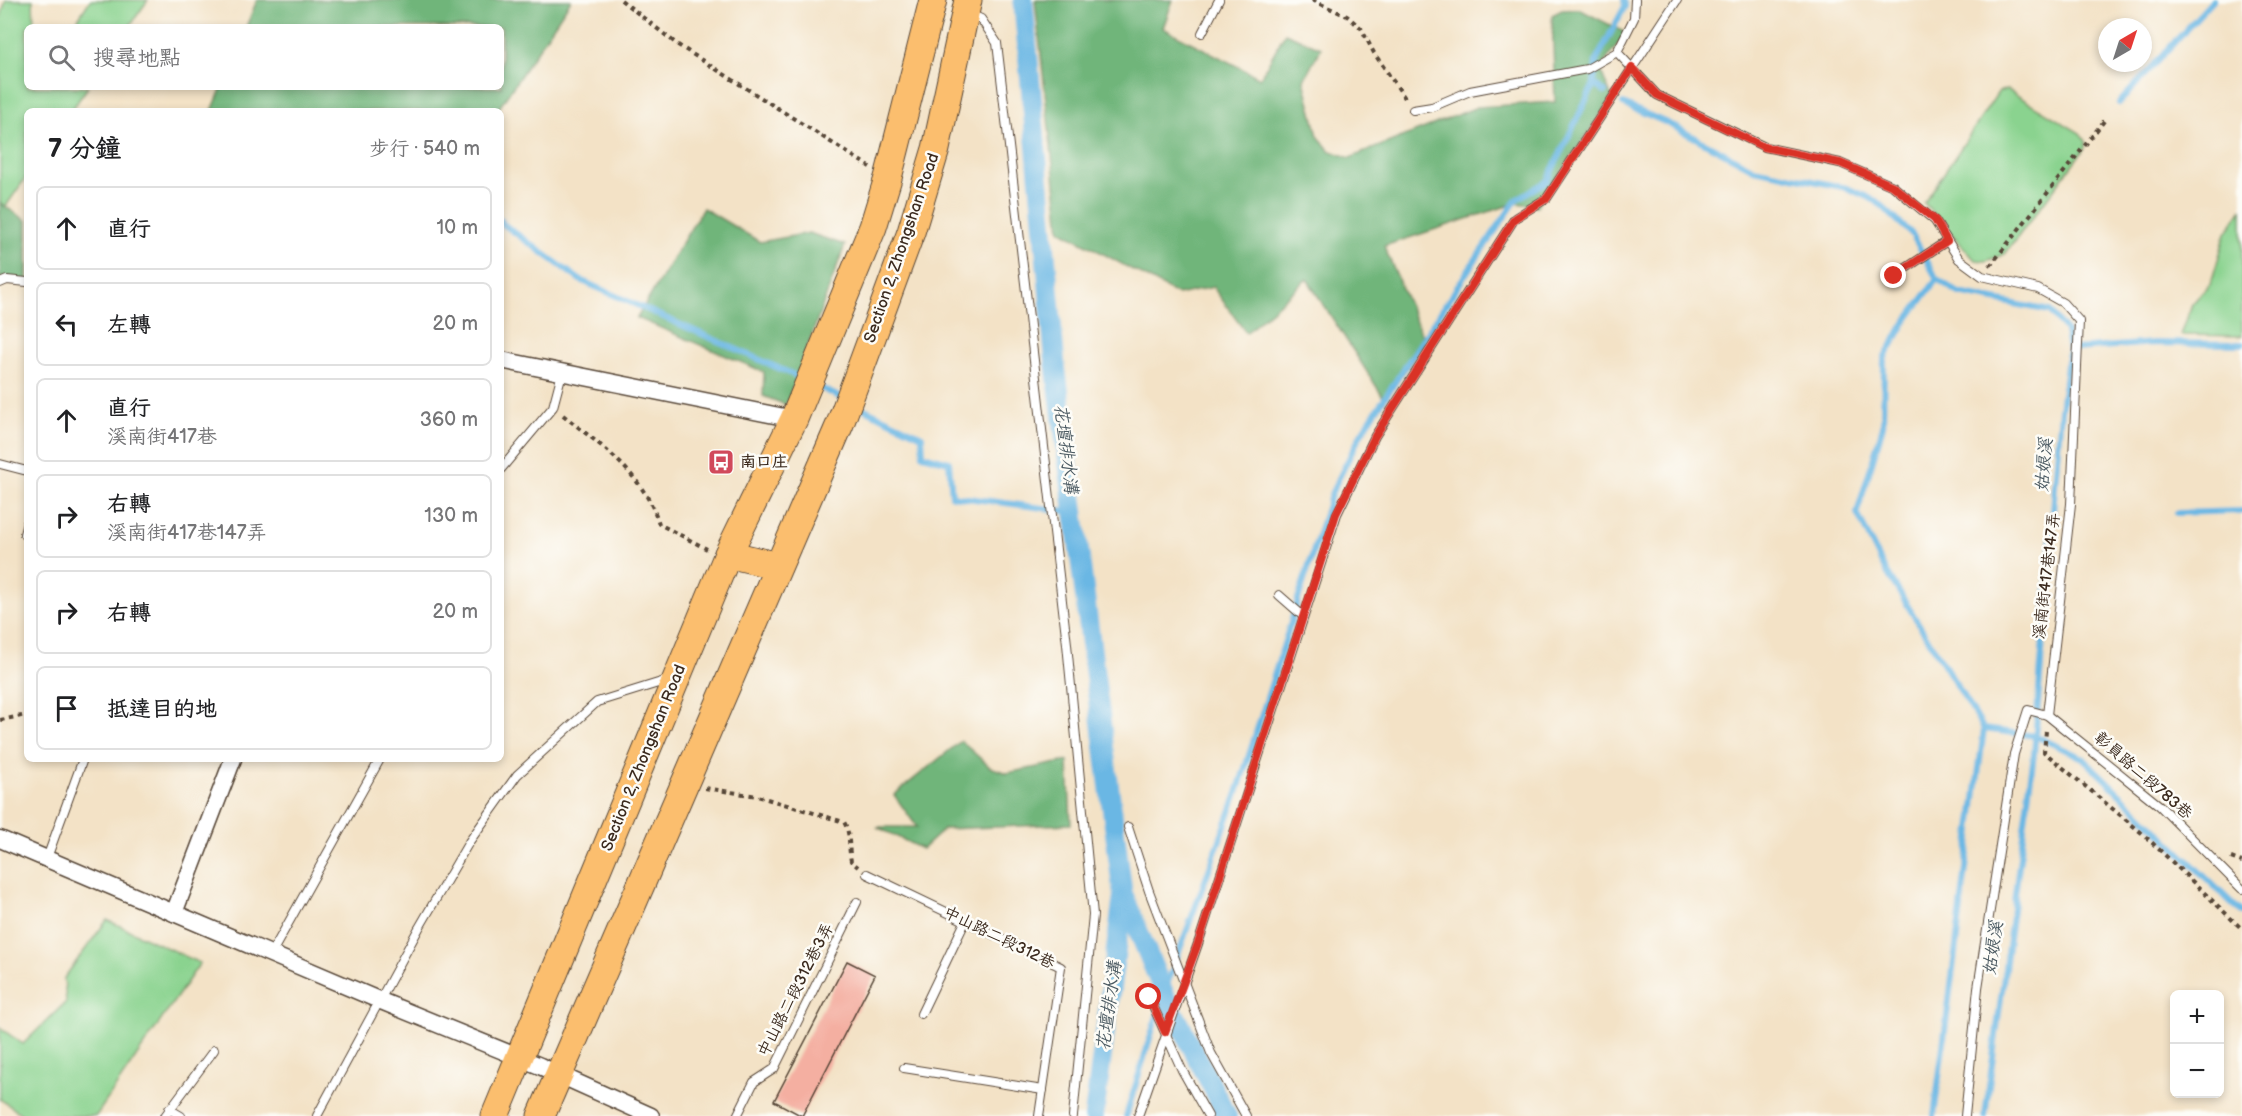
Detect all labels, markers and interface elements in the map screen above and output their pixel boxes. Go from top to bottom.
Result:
north arrow [2098,18,2152,72]
search box [24,24,504,90]
icon: search [45,41,78,74]
text: 搜尋地點 [93,45,181,72]
text: 7 分鐘 [48,134,121,165]
text: 步行 · 540 m [370,137,480,161]
street label: Section 2, Zhongshan Road [861,151,943,345]
icon: ahead [50,212,83,245]
text: 直行 [107,216,151,243]
text: 10 m [437,216,478,240]
route end [1880,262,1906,288]
icon: left [50,308,83,341]
text: 左轉 [107,312,151,339]
text: 20 m [433,312,478,336]
text: 直行 [107,395,151,422]
water label: 花壇排水溝 [1050,403,1082,497]
icon: ahead [50,404,83,437]
text: 360 m [420,408,478,432]
text: 溪南街417巷 [107,425,217,449]
water label: 姑娘溪 [2031,436,2057,493]
bus stop icon: 南口庄 [706,447,736,477]
place label: 南口庄 [740,453,788,472]
text: 右轉 [107,491,151,518]
icon: right [50,500,83,533]
text: 130 m [424,504,478,528]
street label: 溪南街417巷147弄 [2030,512,2064,640]
text: 溪南街417巷147弄 [107,521,267,545]
icon: right [50,596,83,629]
text: 右轉 [107,600,151,627]
text: 20 m [433,600,478,624]
street label: Section 2, Zhongshan Road [598,662,690,854]
icon: arrive [50,692,83,725]
text: 抵達目的地 [107,696,217,723]
street label: 彰員路二段783巷 [2090,728,2196,824]
street label: 中山路二段312巷 [940,903,1058,973]
water label: 姑娘溪 [1979,919,2007,976]
street label: 中山路二段312巷3弄 [754,920,838,1060]
water label: 花壇排水溝 [1092,958,1126,1052]
route start [1135,983,1161,1009]
map controls [2170,990,2224,1098]
button: + [2170,990,2224,1044]
button: − [2170,1044,2224,1098]

